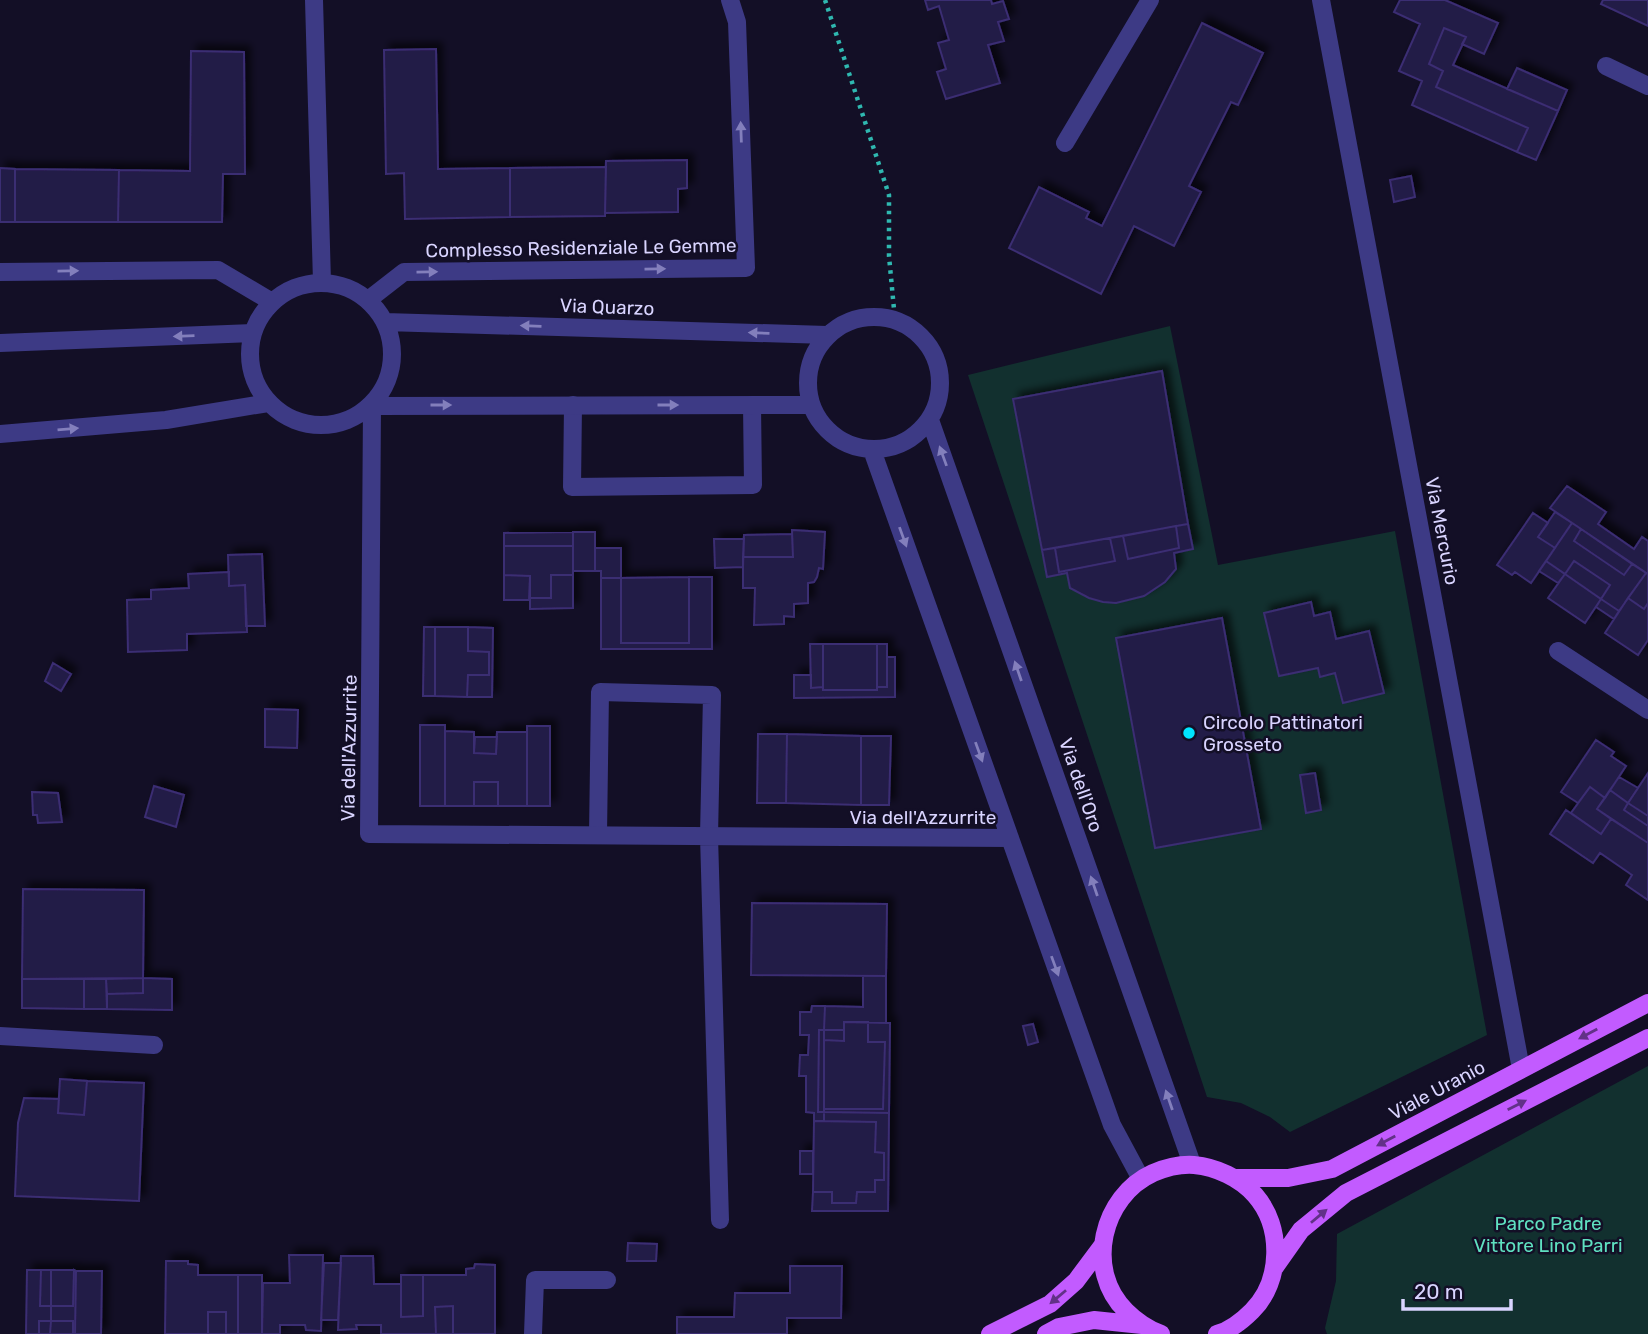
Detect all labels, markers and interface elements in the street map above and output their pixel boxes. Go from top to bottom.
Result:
one-way arrow [736,121,747,143]
street label: Complesso Residenziale Le Gemme [425,234,737,262]
one-way arrow [644,263,666,275]
one-way arrow [57,266,79,277]
one-way arrow [416,266,438,278]
street label: Via Quarzo [559,294,655,320]
one-way arrow [520,320,542,332]
one-way arrow [747,327,769,338]
one-way arrow [173,330,195,341]
one-way arrow [430,399,452,411]
one-way arrow [657,399,679,411]
one-way arrow [57,423,79,434]
one-way arrow [937,446,948,467]
street label: Via Mercurio [1420,475,1464,587]
one-way arrow [898,527,909,548]
one-way arrow [1012,660,1023,681]
street label: Via dell'Azzurrite [336,674,362,822]
place label: Circolo Pattinatori Grosseto [1203,711,1363,756]
marker: Circolo Pattinatori Grosseto [1181,725,1197,741]
street label: Via dell'Oro [1054,735,1108,835]
one-way arrow [974,741,985,762]
street label: Via dell'Azzurrite [850,806,996,829]
one-way arrow [1088,875,1099,896]
one-way arrow [1050,956,1061,977]
one-way arrow [1577,1028,1597,1040]
street label: Viale Uranio [1385,1055,1489,1125]
one-way arrow [1163,1090,1174,1111]
one-way arrow [1507,1100,1527,1111]
one-way arrow [1376,1134,1396,1146]
one-way arrow [1310,1209,1327,1224]
park label: Parco Padre Vittore Lino Parri [1474,1212,1623,1257]
scale bar [1403,1268,1512,1312]
text: 20 m [1414,1279,1463,1304]
one-way arrow [1049,1289,1067,1305]

